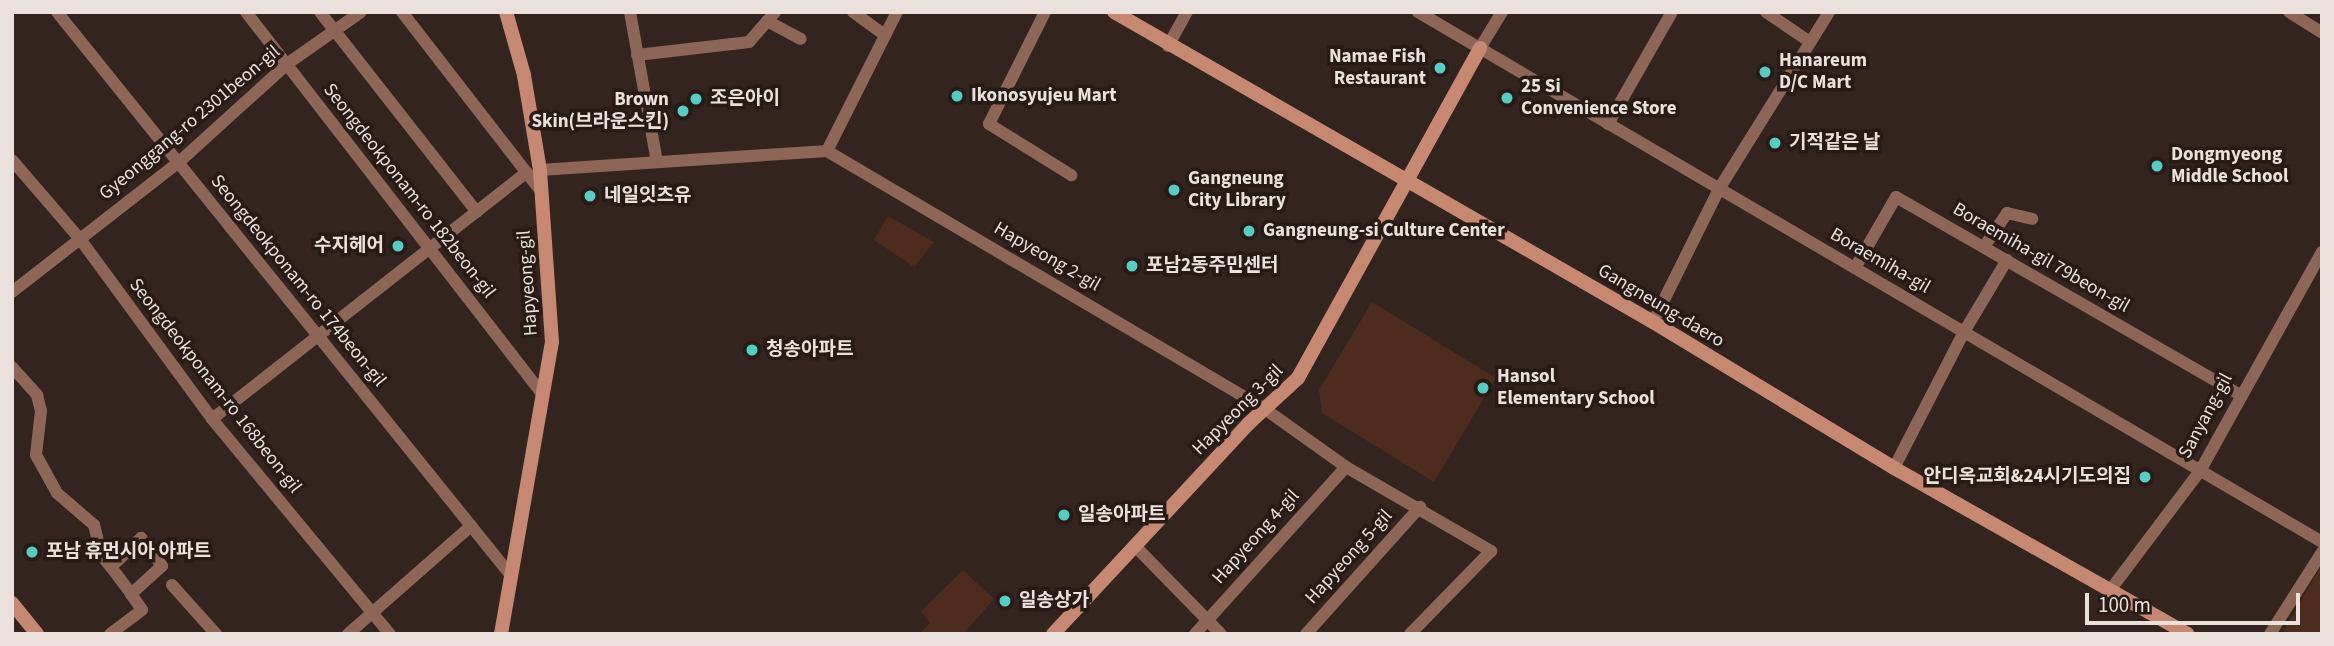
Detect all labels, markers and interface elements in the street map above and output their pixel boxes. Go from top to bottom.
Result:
street label: Gyeonggang-ro 2301beon-gil [95,41,285,205]
place label: Namae Fish Restaurant [1329,46,1426,90]
place label: Hanareum D/C Mart [1779,50,1867,94]
marker: Namae Fish Restaurant [1432,60,1448,76]
marker: Hanareum D/C Mart [1757,64,1773,80]
place label: 25 Si Convenience Store [1521,76,1677,120]
street label: Seongdeokponam-ro 182beon-gil [318,79,500,303]
place label: Ikonosyujeu Mart [971,85,1117,107]
place label: 조은아이 [710,88,780,110]
marker: Ikonosyujeu Mart [949,88,965,104]
place label: Brown Skin(브라운스킨) [531,89,669,133]
marker: 25 Si Convenience Store [1499,90,1515,106]
marker: 조은아이 [688,91,704,107]
marker: Brown Skin(브라운스킨) [675,103,691,119]
place label: 기적같은 날 [1789,132,1880,154]
marker: 기적같은 날 [1767,135,1783,151]
place label: Dongmyeong Middle School [2171,144,2288,188]
marker: Dongmyeong Middle School [2149,158,2165,174]
place label: Gangneung City Library [1188,168,1286,212]
street label: Seongdeokponam-ro 174beon-gil [205,170,391,392]
marker: Gangneung City Library [1166,182,1182,198]
place label: 네일잇츠유 [604,185,691,207]
marker: 네일잇츠유 [582,188,598,204]
street label: Boraemiha-gil 79beon-gil [1949,198,2133,318]
street label: Hapyeong 2-gil [990,217,1104,297]
place label: Gangneung-si Culture Center [1263,220,1505,242]
marker: Gangneung-si Culture Center [1241,223,1257,239]
street label: Boraemiha-gil [1826,223,1934,299]
street label: Hapyeong-gil [513,229,543,337]
place label: 수지헤어 [314,235,384,257]
marker: 수지헤어 [390,238,406,254]
place label: 포남2동주민센터 [1146,255,1278,277]
marker: 포남2동주민센터 [1124,258,1140,274]
street label: Gangneung-daero [1594,259,1728,353]
street label: Seongdeokponam-ro 168beon-gil [124,274,306,498]
place label: 청송아파트 [766,339,853,361]
marker: 청송아파트 [744,342,760,358]
street label: Hapyeong 3-gil [1188,360,1288,460]
place label: Hansol Elementary School [1497,366,1655,410]
street label: Sanyang-gil [2174,370,2238,462]
marker: Hansol Elementary School [1475,380,1491,396]
place label: 안디옥교회&24시기도의집 [1923,466,2131,488]
marker: 안디옥교회&24시기도의집 [2137,469,2153,485]
street label: Hapyeong 4-gil [1208,485,1304,589]
place label: 일송아파트 [1078,504,1165,526]
street label: Hapyeong 5-gil [1301,505,1397,609]
marker: 일송아파트 [1056,507,1072,523]
place label: 포남 휴먼시아 아파트 [46,541,211,563]
marker: 포남 휴먼시아 아파트 [24,544,40,560]
scale bar [2089,580,2304,624]
place label: 일송상가 [1019,590,1089,612]
text: 100 m [2098,590,2151,620]
marker: 일송상가 [997,593,1013,609]

